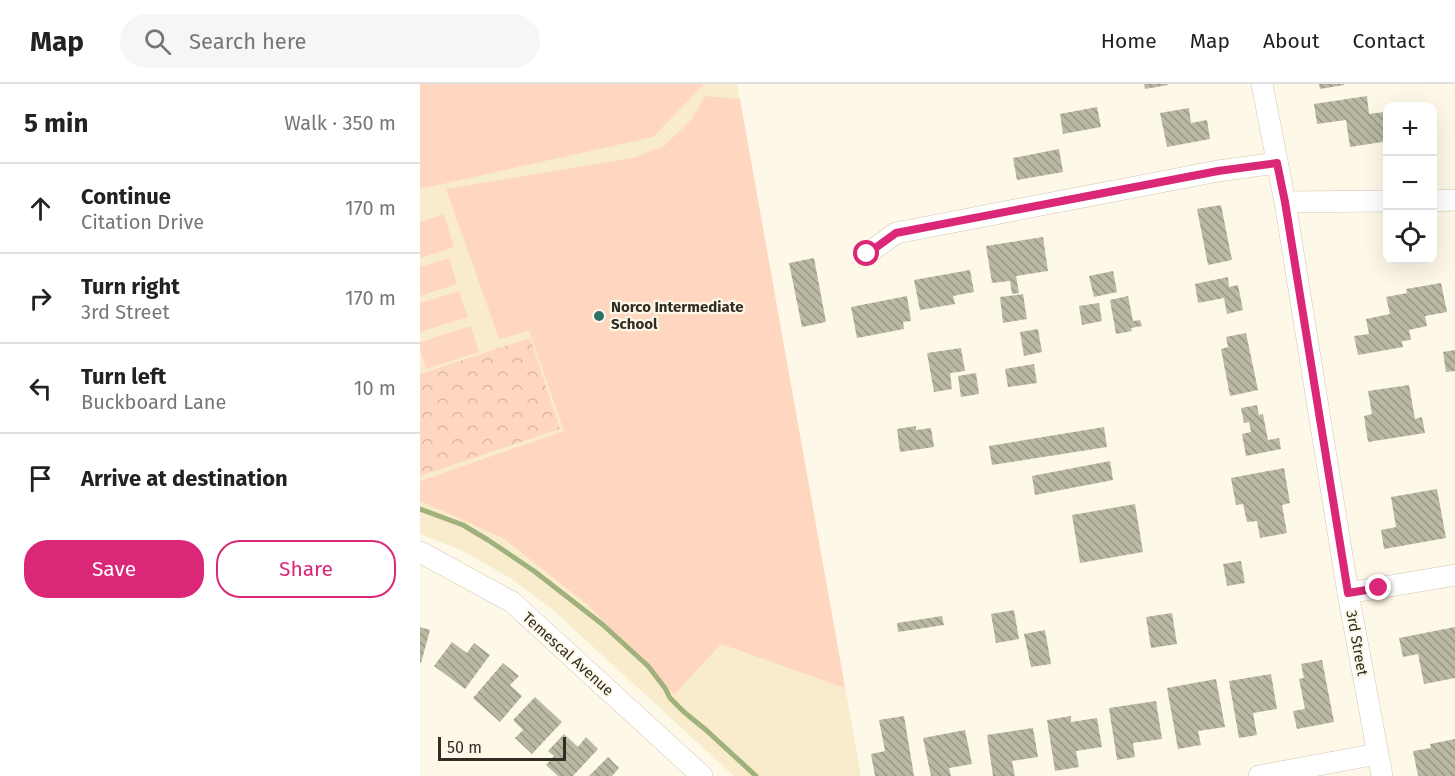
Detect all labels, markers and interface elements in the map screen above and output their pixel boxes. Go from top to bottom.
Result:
search box [120,14,540,68]
text: Map [30,25,84,58]
icon: search [141,25,174,58]
text: Search here [189,28,307,55]
text: Home [1101,28,1157,54]
text: Map [1190,28,1230,54]
text: About [1263,28,1320,54]
text: Contact [1353,28,1425,54]
map controls [1383,102,1437,264]
button: + [1383,102,1437,156]
text: 5 min [24,108,88,139]
text: Walk · 350 m [284,111,396,135]
button: − [1383,156,1437,210]
text: Continue [81,183,171,210]
icon: ahead [24,192,57,225]
text: 170 m [345,196,396,220]
text: Citation Drive [81,210,204,234]
button: locate [1383,210,1437,264]
route start [853,240,879,266]
text: Turn right [81,273,180,300]
icon: right [24,282,57,315]
text: 170 m [345,286,396,310]
place label: Norco Intermediate School [611,298,744,333]
text: 3rd Street [81,300,170,324]
marker: Norco Intermediate School [592,309,606,323]
text: Turn left [81,363,166,390]
icon: left [24,372,57,405]
text: 10 m [354,376,396,400]
text: Buckboard Lane [81,390,226,414]
icon: arrive [24,462,57,495]
text: Arrive at destination [81,465,288,492]
button: Save [24,540,204,598]
button: Share [216,540,396,598]
route end [1365,574,1391,600]
street label: Temescal Avenue [519,608,617,700]
street label: 3rd Street [1342,609,1372,678]
scale bar [438,734,566,762]
text: 50 m [447,738,482,757]

